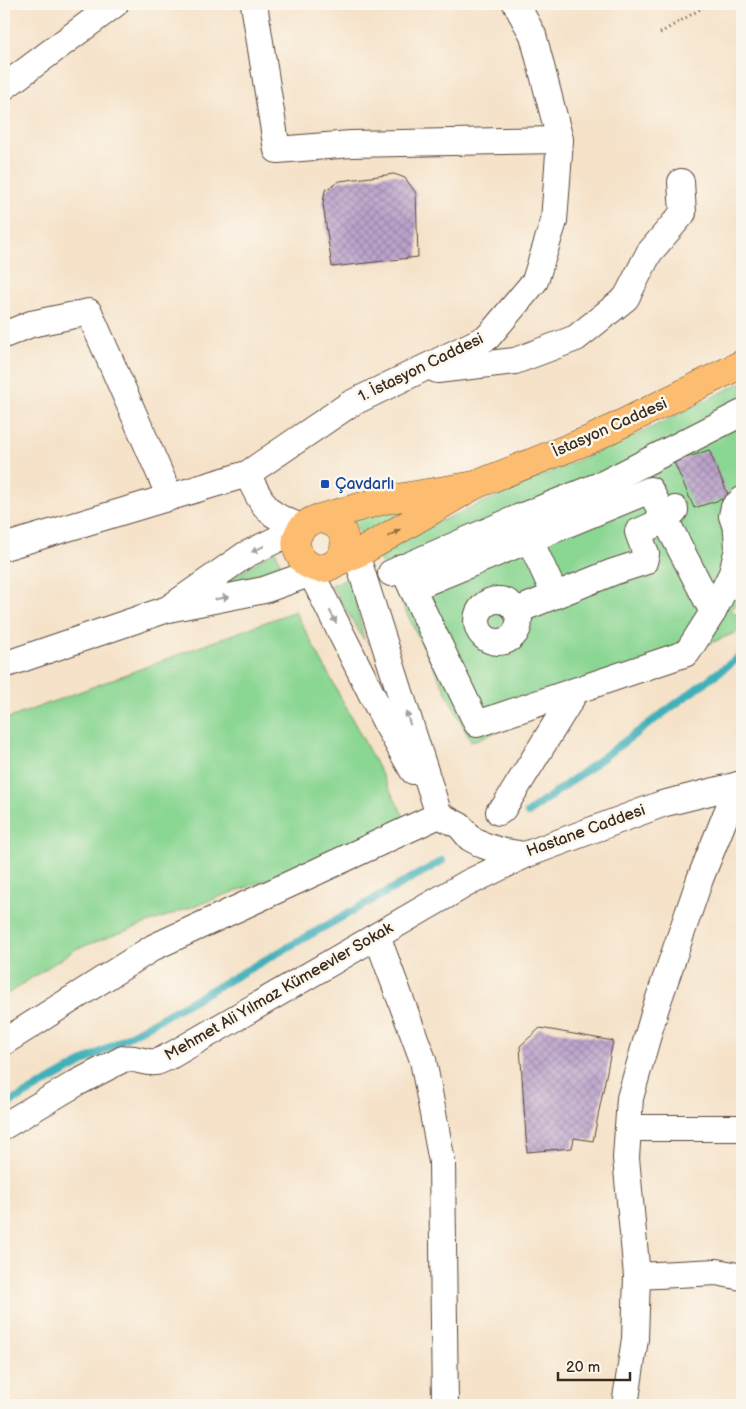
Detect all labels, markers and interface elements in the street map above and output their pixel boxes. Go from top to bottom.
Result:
street label: 1. İstasyon Caddesi [354,328,487,407]
street label: İstasyon Caddesi [549,392,670,462]
place label: Çavdarlı [335,475,394,494]
marker: Çavdarlı [319,478,331,490]
one-way arrow [387,529,400,538]
one-way arrow [251,545,265,553]
one-way arrow [214,594,230,602]
one-way arrow [329,609,337,624]
one-way arrow [404,711,411,726]
street label: Hastane Caddesi [524,801,648,861]
street label: Mehmet Ali Yılmaz Kümeevler Sokak [162,919,397,1065]
scale bar [558,1349,631,1381]
text: 20 m [566,1358,600,1377]

